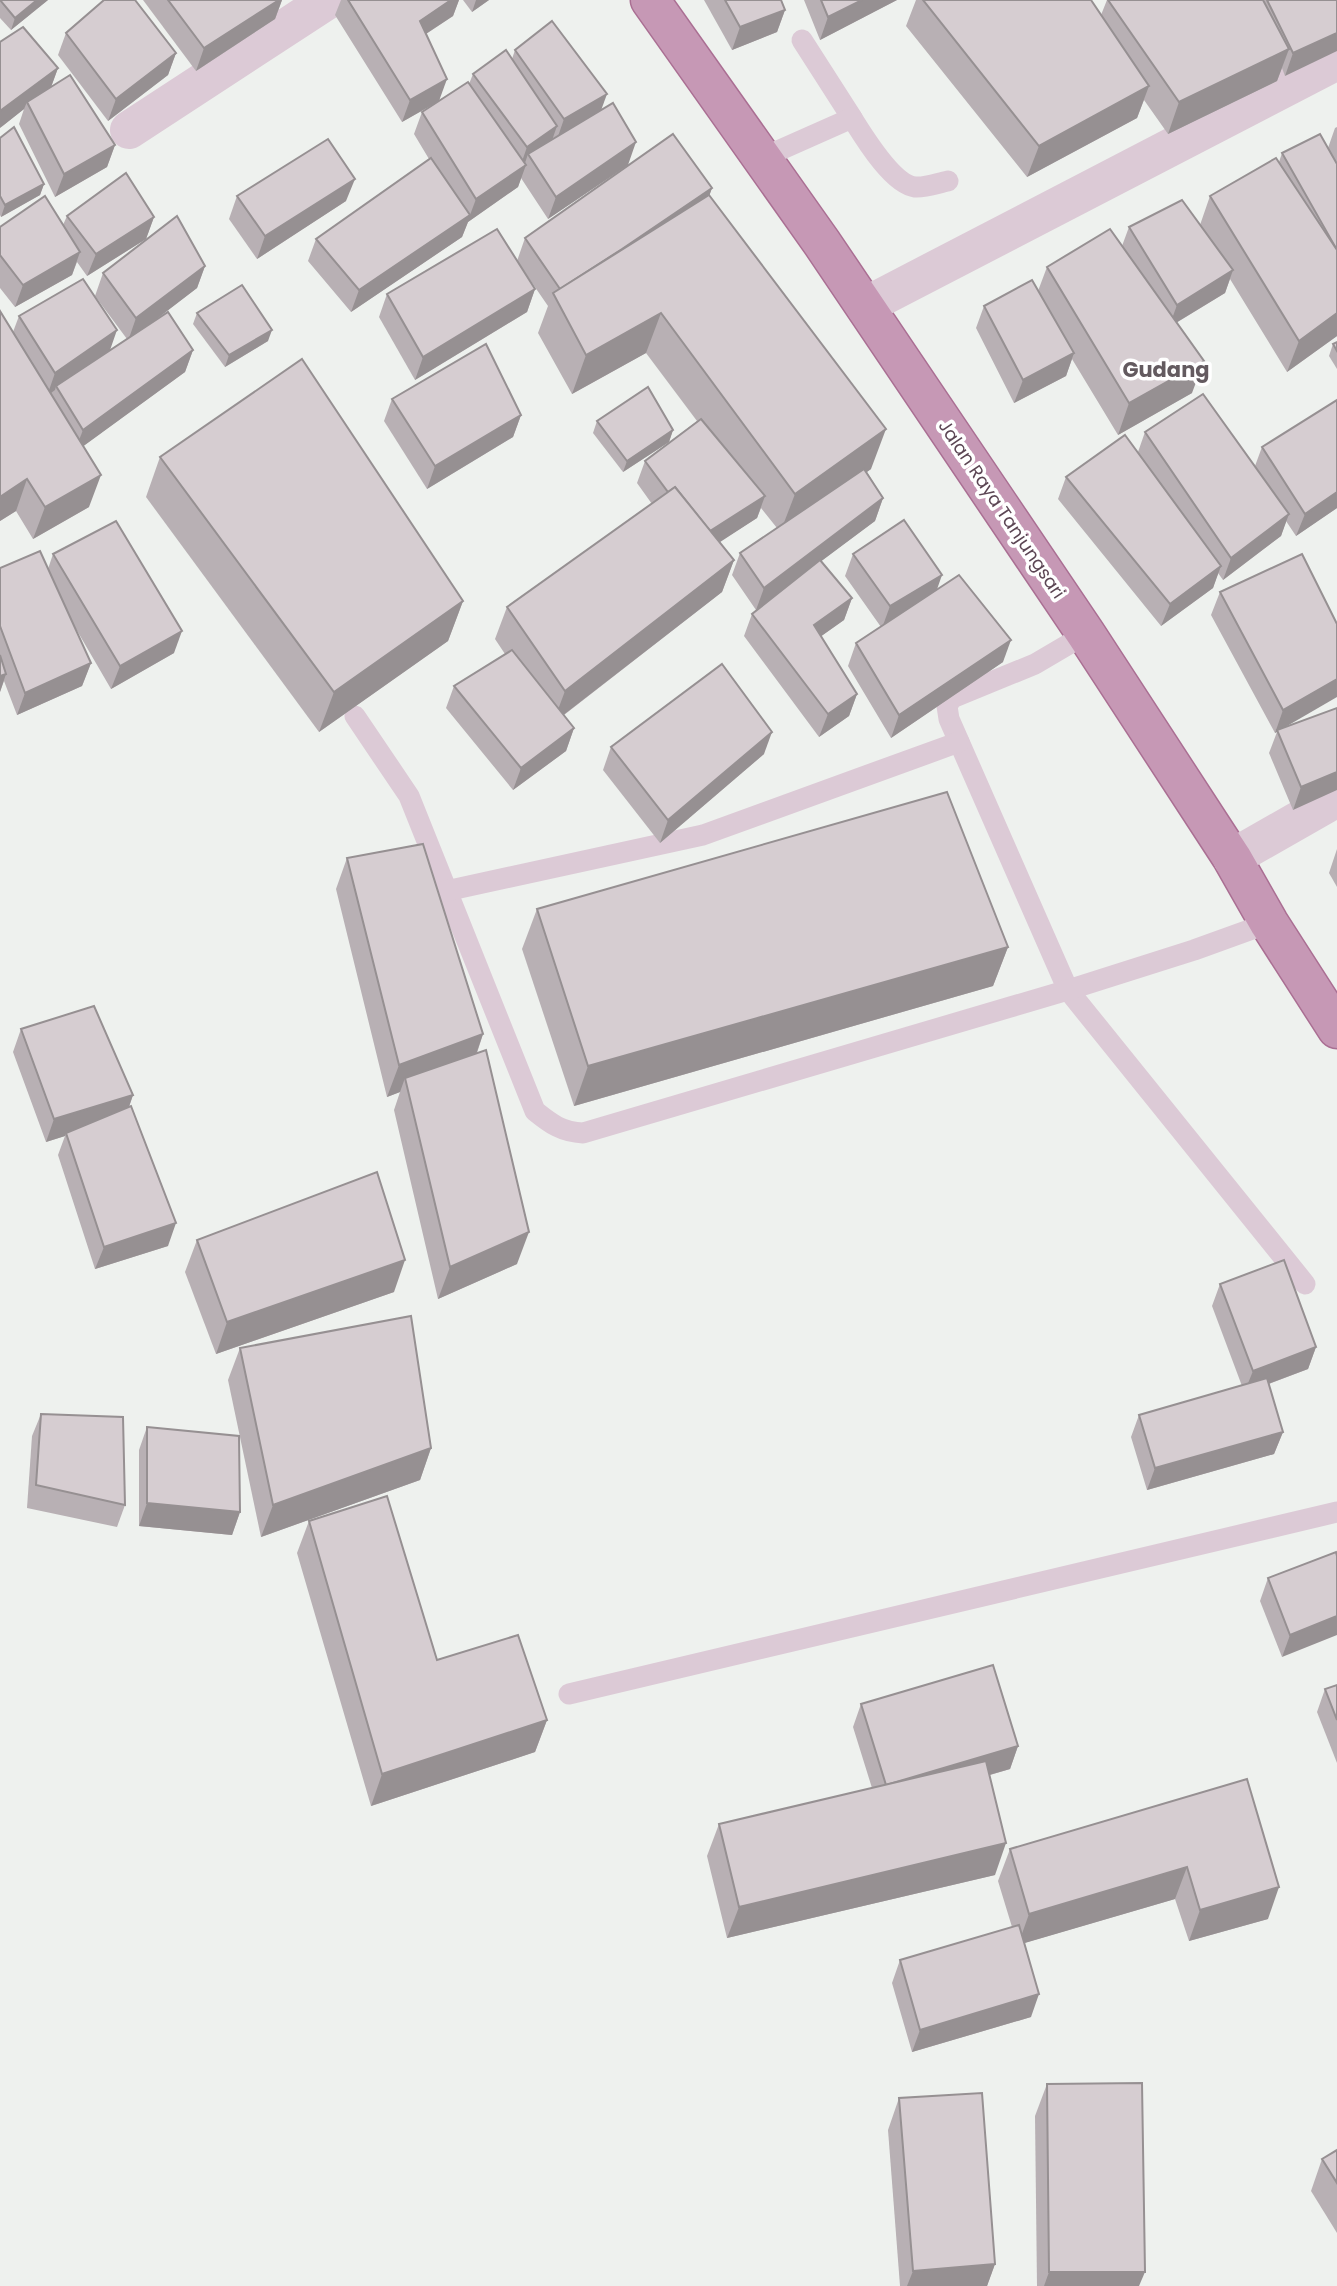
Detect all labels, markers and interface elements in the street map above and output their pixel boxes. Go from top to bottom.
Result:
district label: Gudang [1122,355,1210,384]
street label: Jalan Raya Tanjungsari [933,415,1071,603]

